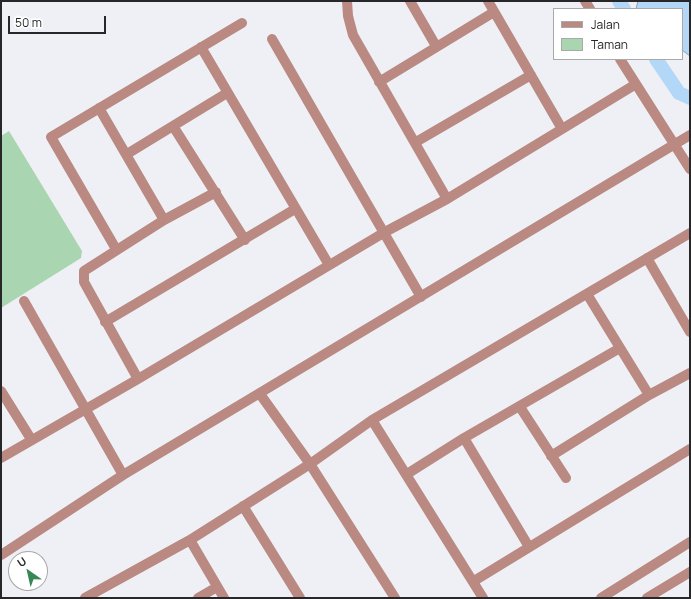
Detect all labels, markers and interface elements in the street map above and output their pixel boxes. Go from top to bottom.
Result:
scale bar [10,8,108,34]
legend [553,8,683,60]
text: 50 m [15,14,42,31]
text: Jalan [591,16,620,33]
text: Taman [591,36,628,53]
north arrow [8,551,48,591]
text: U [14,553,29,570]

